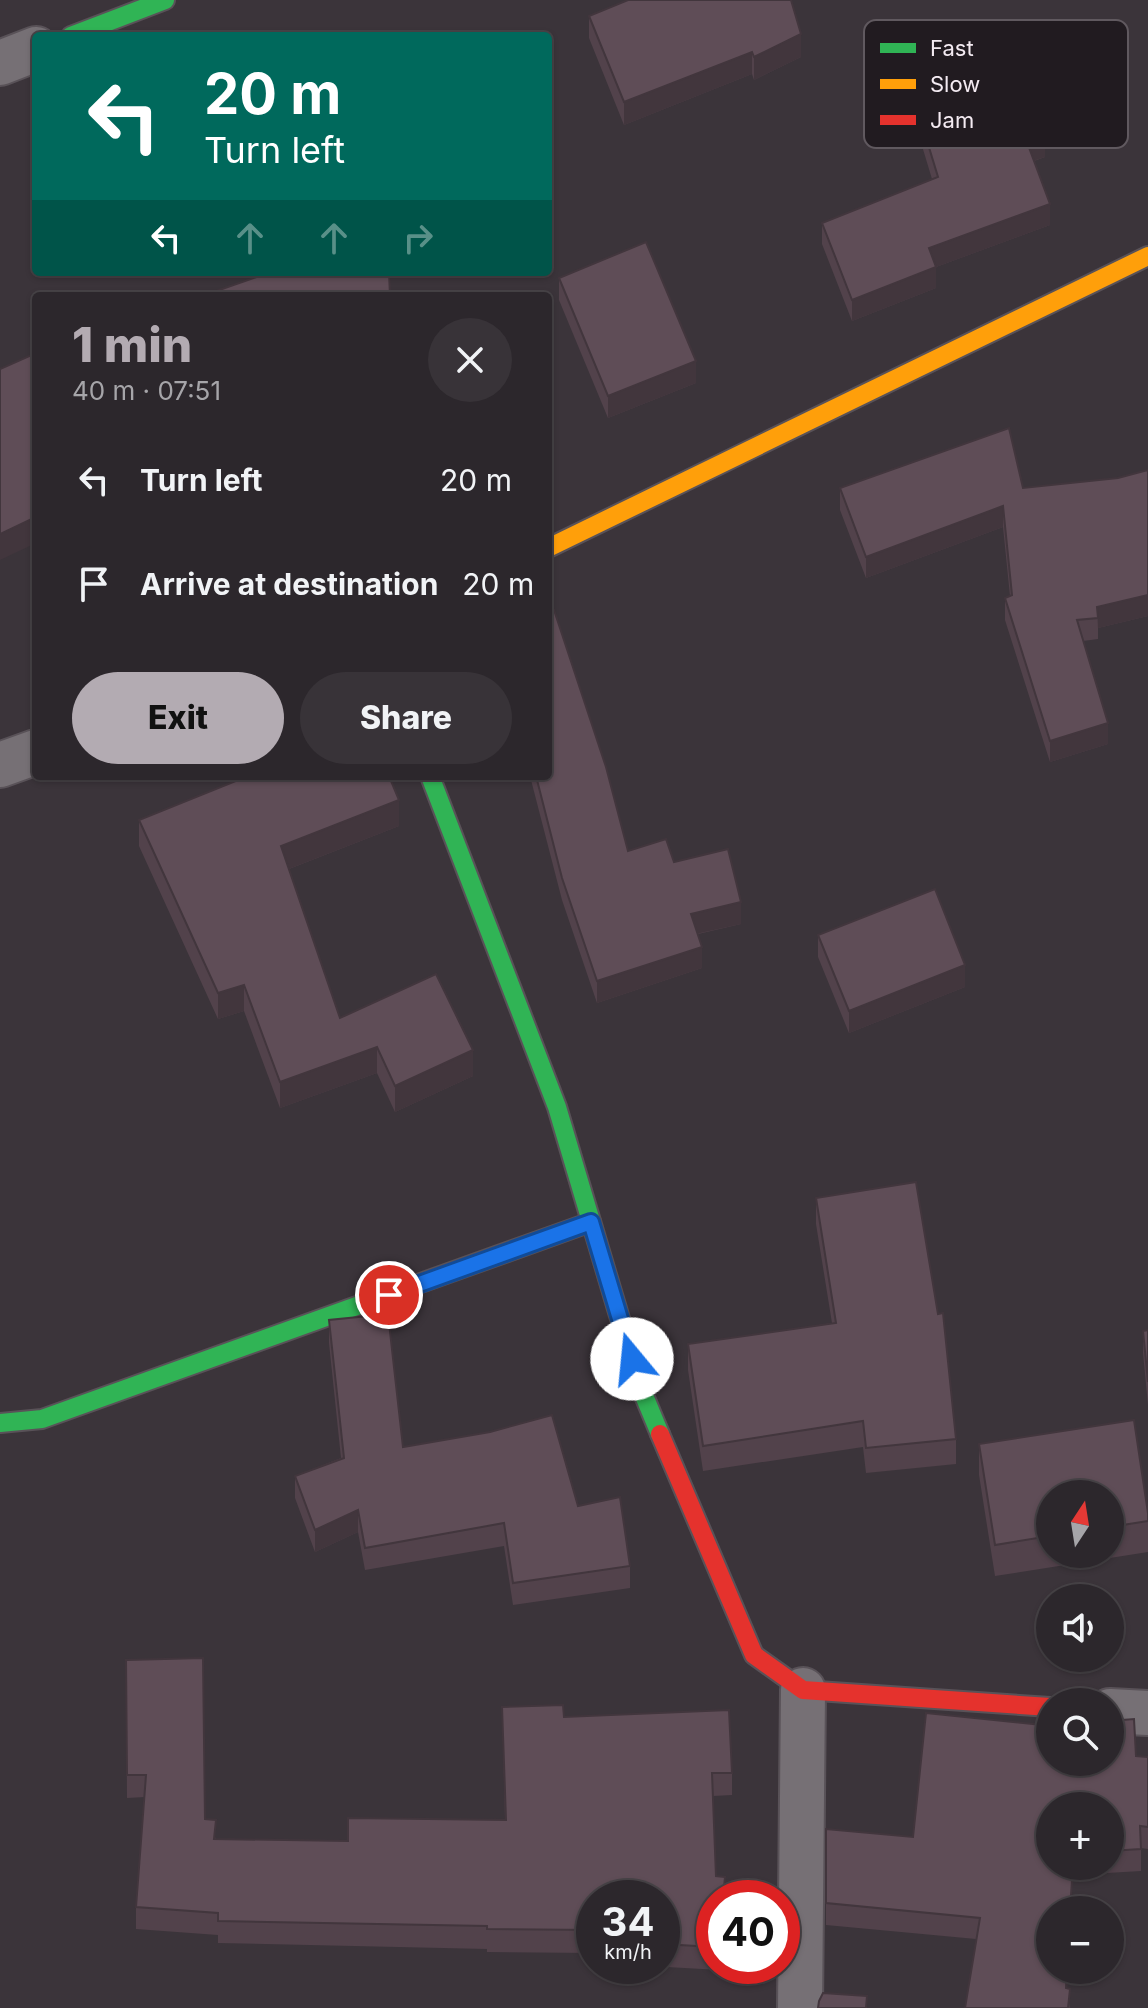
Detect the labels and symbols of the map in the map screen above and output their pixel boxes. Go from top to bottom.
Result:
legend [864,20,1128,148]
text: Fast [930,35,974,61]
text: Slow [930,71,980,97]
text: Jam [930,107,974,133]
pin [355,1261,423,1329]
position arrow [590,1317,674,1401]
north arrow [1036,1480,1124,1568]
speed limit sign: 40 [696,1880,800,1984]

